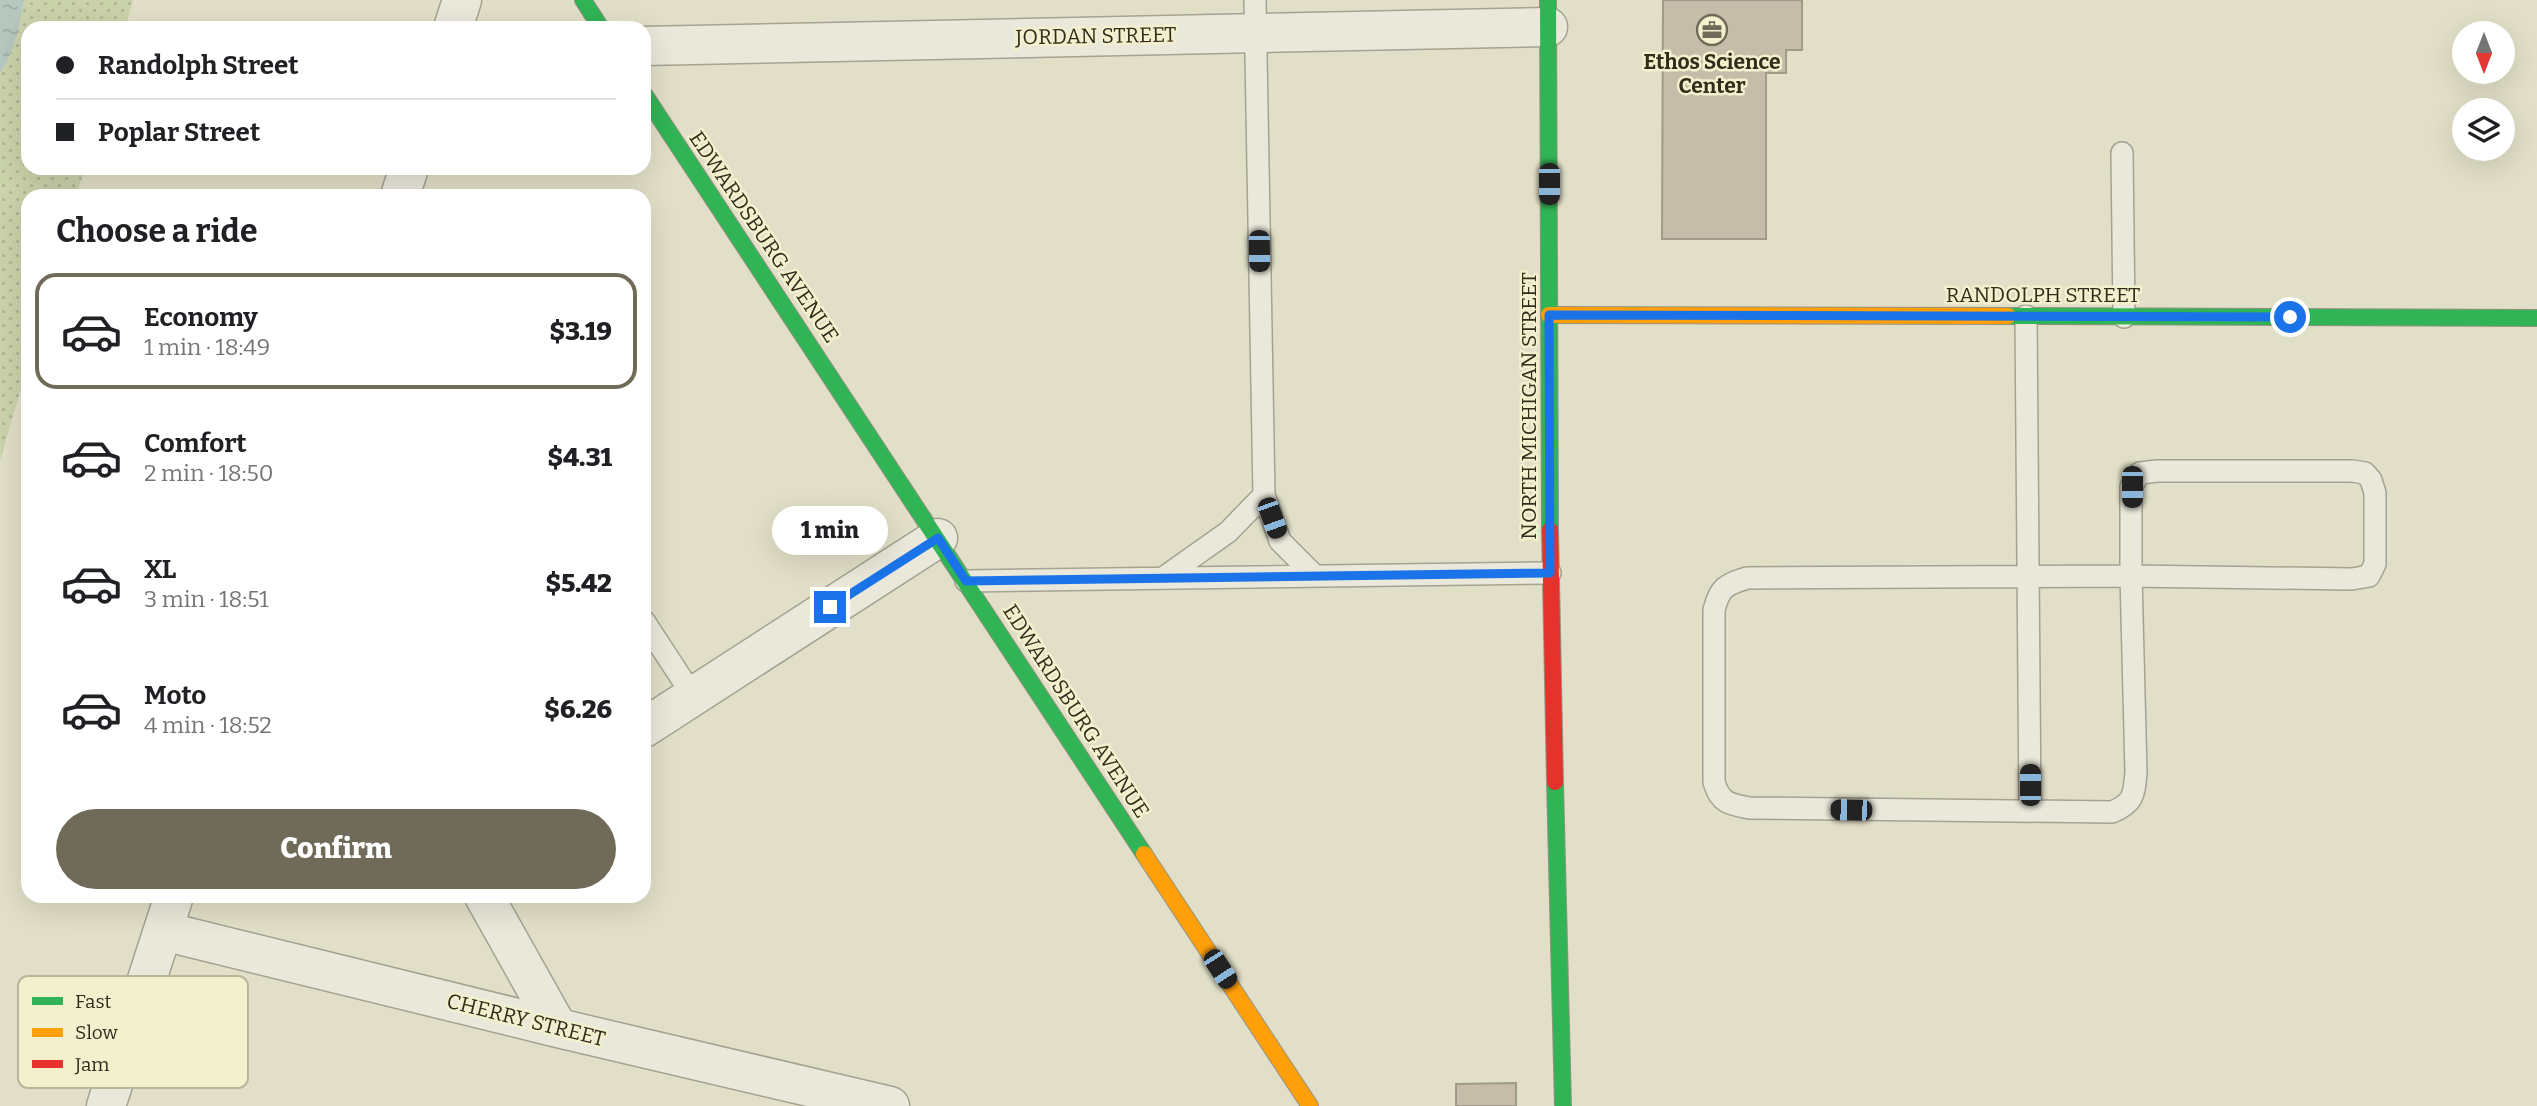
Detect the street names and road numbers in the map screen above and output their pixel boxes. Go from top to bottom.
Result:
street label: JORDAN STREET [1014,22,1177,50]
street label: EDWARDSBURG AVENUE [683,126,845,348]
street label: NORTH MICHIGAN STREET [1516,272,1542,540]
street label: RANDOLPH STREET [1946,282,2140,308]
street label: EDWARDSBURG AVENUE [997,599,1155,823]
street label: CHERRY STREET [444,988,608,1052]

